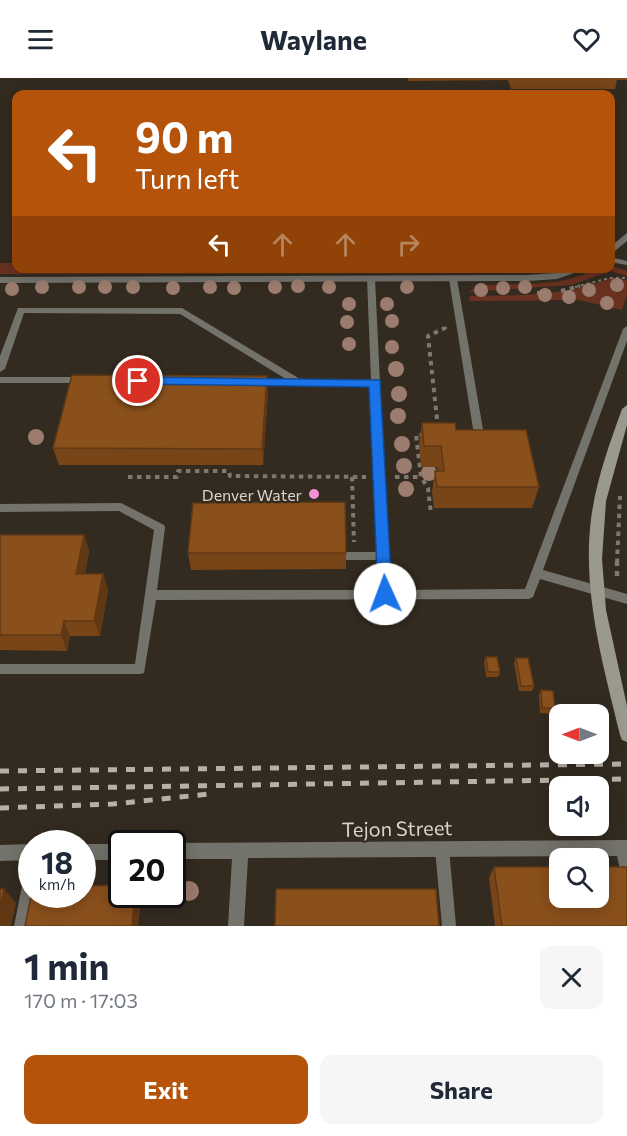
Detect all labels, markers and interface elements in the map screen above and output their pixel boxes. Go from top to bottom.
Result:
icon: menu [24,23,57,56]
text: Waylane [260,23,367,56]
icon: heart [570,23,603,56]
text: 90 m [135,110,234,162]
icon: left [36,114,114,192]
text: Turn left [135,162,239,195]
icon: left [203,228,236,261]
icon: ahead [266,228,299,261]
icon: ahead [329,228,362,261]
icon: right [392,228,425,261]
pin [112,355,163,406]
icon: arrive [121,364,154,397]
place label: Denver Water [202,485,303,504]
marker: Denver Water [307,487,321,501]
position arrow [353,562,417,626]
north arrow [549,704,609,764]
map controls [549,704,609,908]
button: sound [549,776,609,836]
street label: Tejon Street [341,815,453,841]
speed limit sign: 20 [108,830,186,908]
text: 18 [41,843,73,880]
button: search [549,848,609,908]
text: km/h [39,875,75,893]
text: 1 min [24,943,109,987]
button: close [540,946,603,1009]
text: 170 m · 17:03 [24,988,138,1012]
button: Exit [24,1055,308,1124]
button: Share [320,1055,603,1124]

